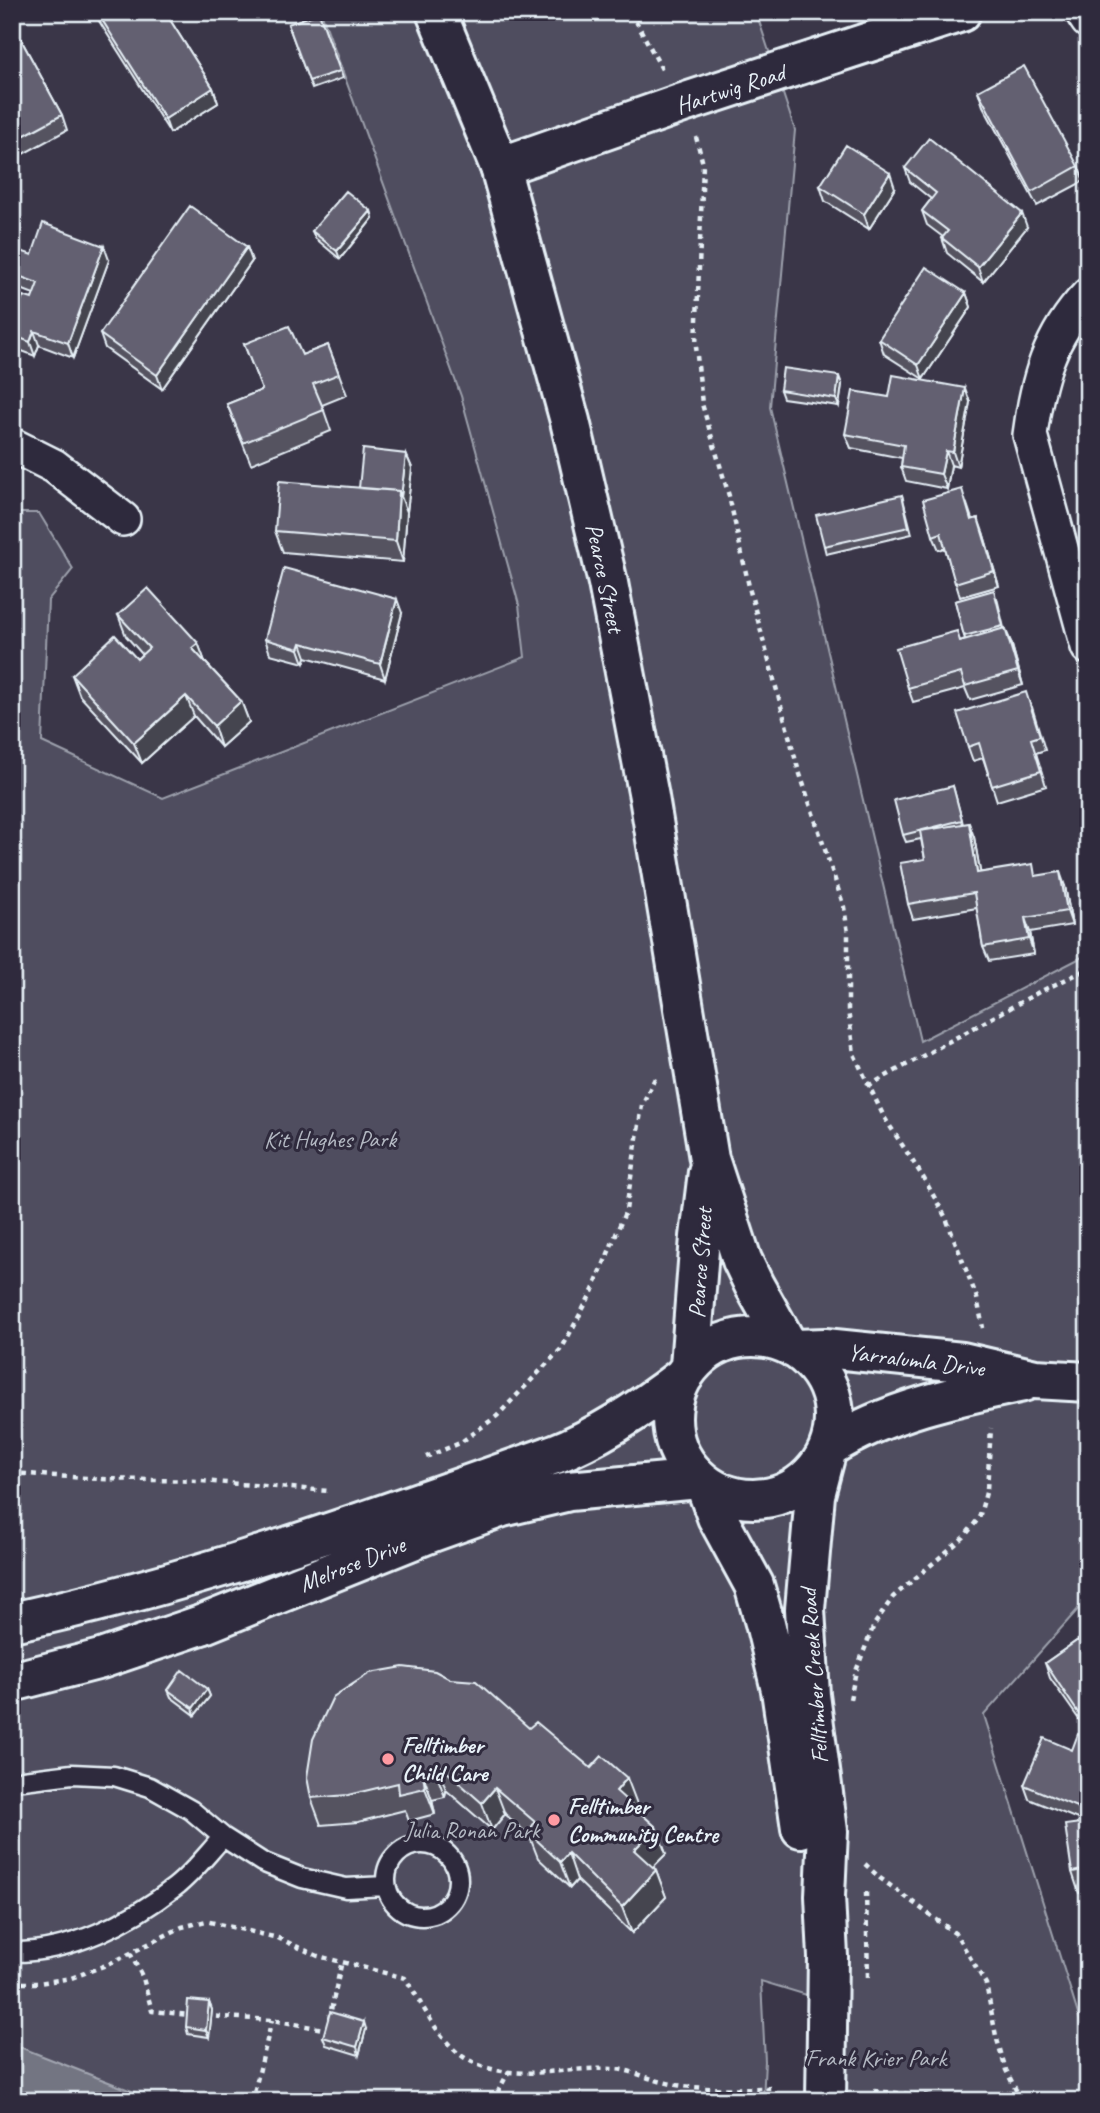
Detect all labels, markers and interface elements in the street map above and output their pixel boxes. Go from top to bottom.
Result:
street label: Hartwig Road [672,56,792,121]
street label: Pearce Street [579,521,632,637]
park label: Kit Hughes Park [264,1124,398,1154]
street label: Pearce Street [681,1205,719,1319]
street label: Yarralumla Drive [846,1337,988,1384]
street label: Melrose Drive [295,1528,411,1599]
street label: Felltimber Creek Road [793,1584,835,1765]
place label: Felltimber Child Care [402,1730,489,1788]
marker: Felltimber Child Care [380,1751,396,1767]
place label: Felltimber Community Centre [568,1791,720,1849]
marker: Felltimber Community Centre [546,1812,562,1828]
park label: Julia Ronan Park [403,1815,542,1845]
park label: Frank Krier Park [806,2043,948,2073]

